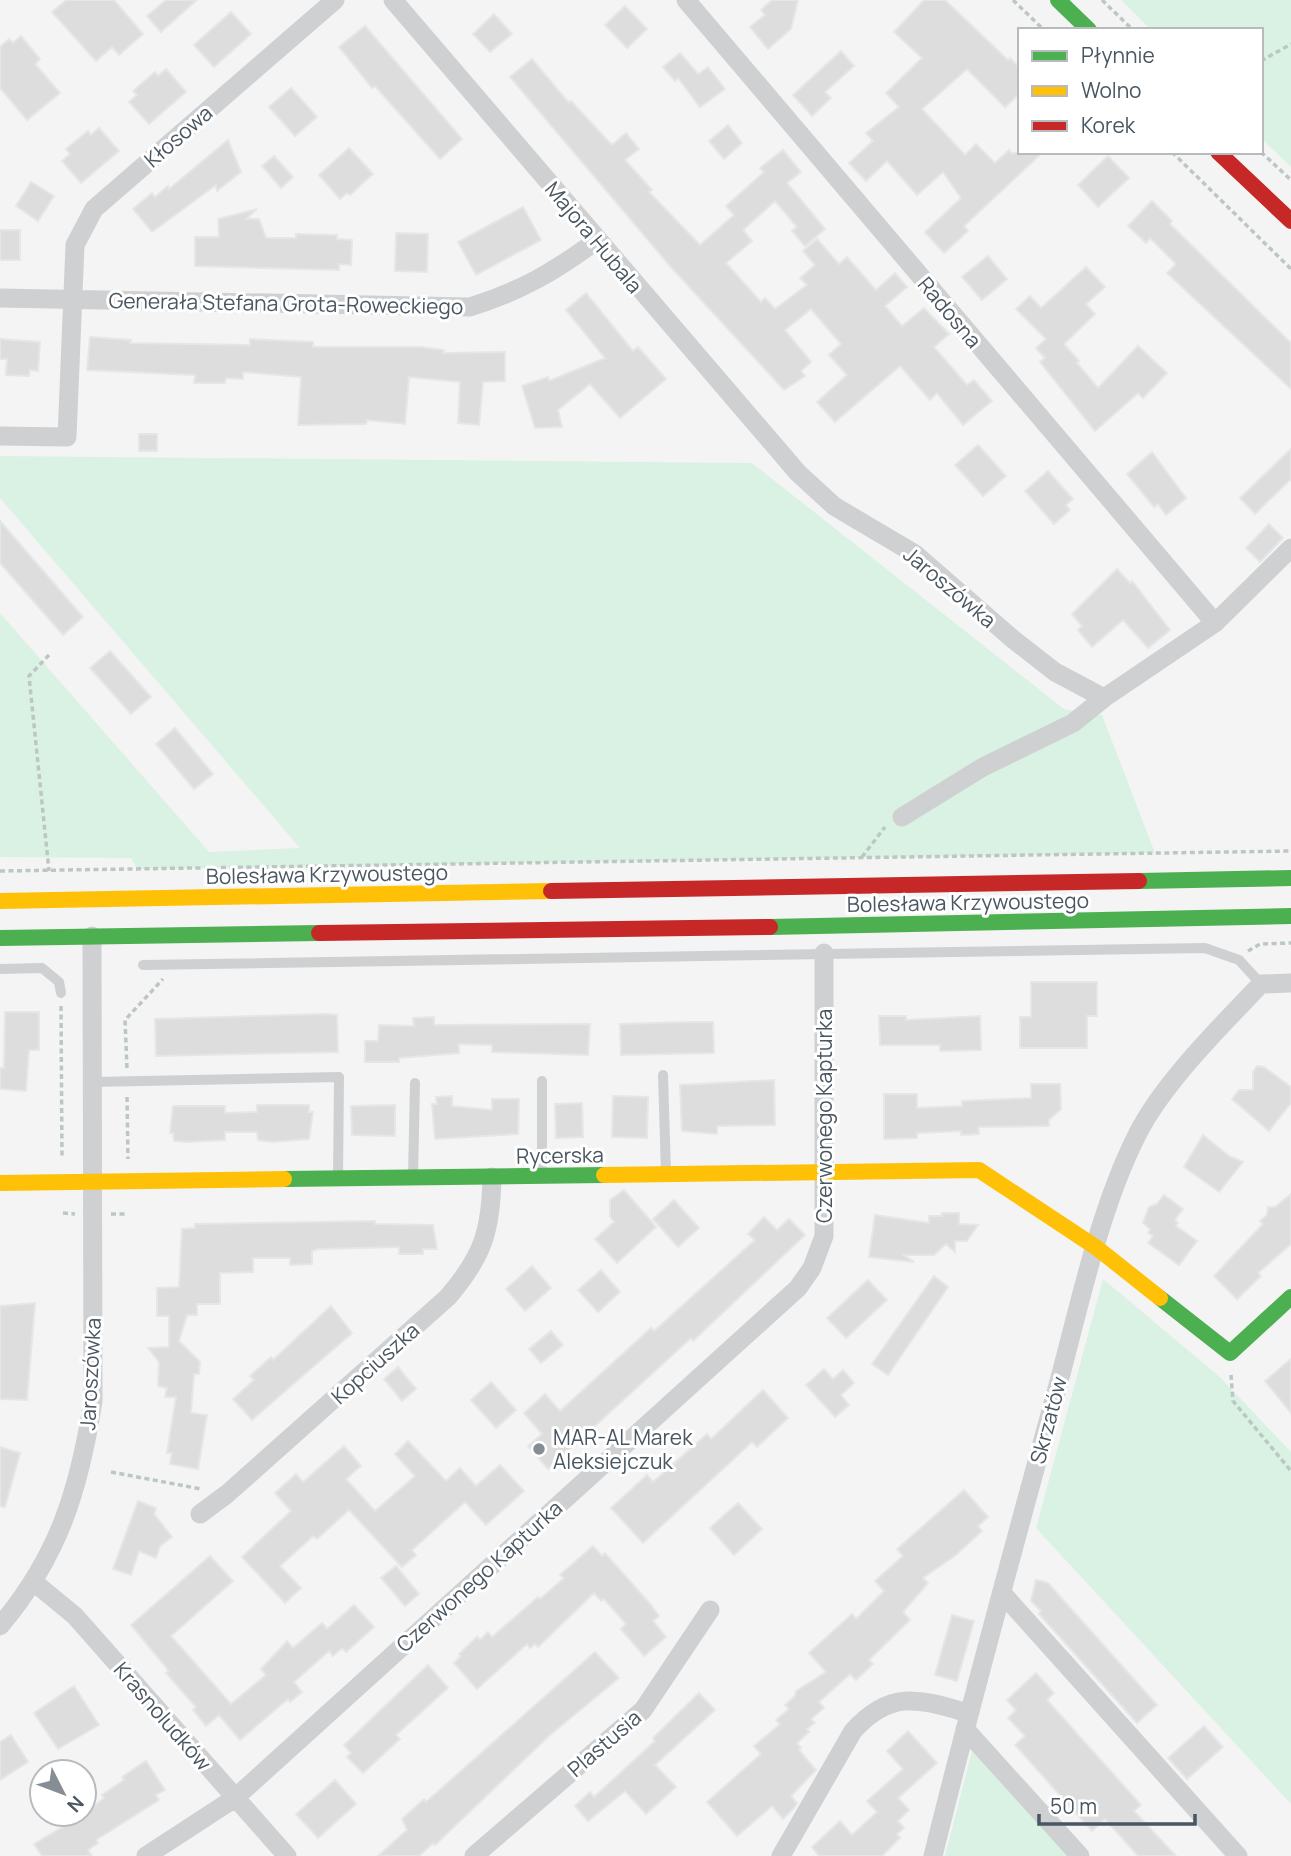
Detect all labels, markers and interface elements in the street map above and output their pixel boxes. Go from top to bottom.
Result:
legend [1018,28,1263,154]
text: Płynnie [1081,41,1155,69]
text: Wolno [1081,76,1142,104]
street label: Kłosowa [138,99,218,173]
text: Korek [1081,111,1136,139]
street label: Majora Hubala [539,175,649,299]
street label: Radosna [912,271,988,353]
street label: Generała Stefana Grota-Roweckiego [108,286,464,320]
street label: Jaroszówka [898,540,1002,634]
street label: Bolesława Krzywoustego [206,858,448,890]
street label: Bolesława Krzywoustego [847,886,1089,918]
street label: Czerwonego Kapturka [810,1009,838,1223]
street label: Rycerska [516,1140,604,1170]
street label: Kopciuszka [325,1316,425,1410]
street label: Jaroszówka [73,1317,107,1431]
street label: Skrzatów [1023,1373,1073,1467]
place label: MAR-AL Marek Aleksiejczuk [553,1423,693,1475]
marker: MAR-AL Marek Aleksiejczuk [531,1441,547,1457]
street label: Czerwonego Kapturka [390,1494,568,1658]
street label: Krasnoludków [108,1656,218,1776]
street label: Plastusia [561,1703,647,1783]
north arrow [28,1758,98,1828]
scale bar [1039,1783,1195,1827]
text: N [61,1791,90,1818]
text: 50 m [1050,1792,1097,1820]

